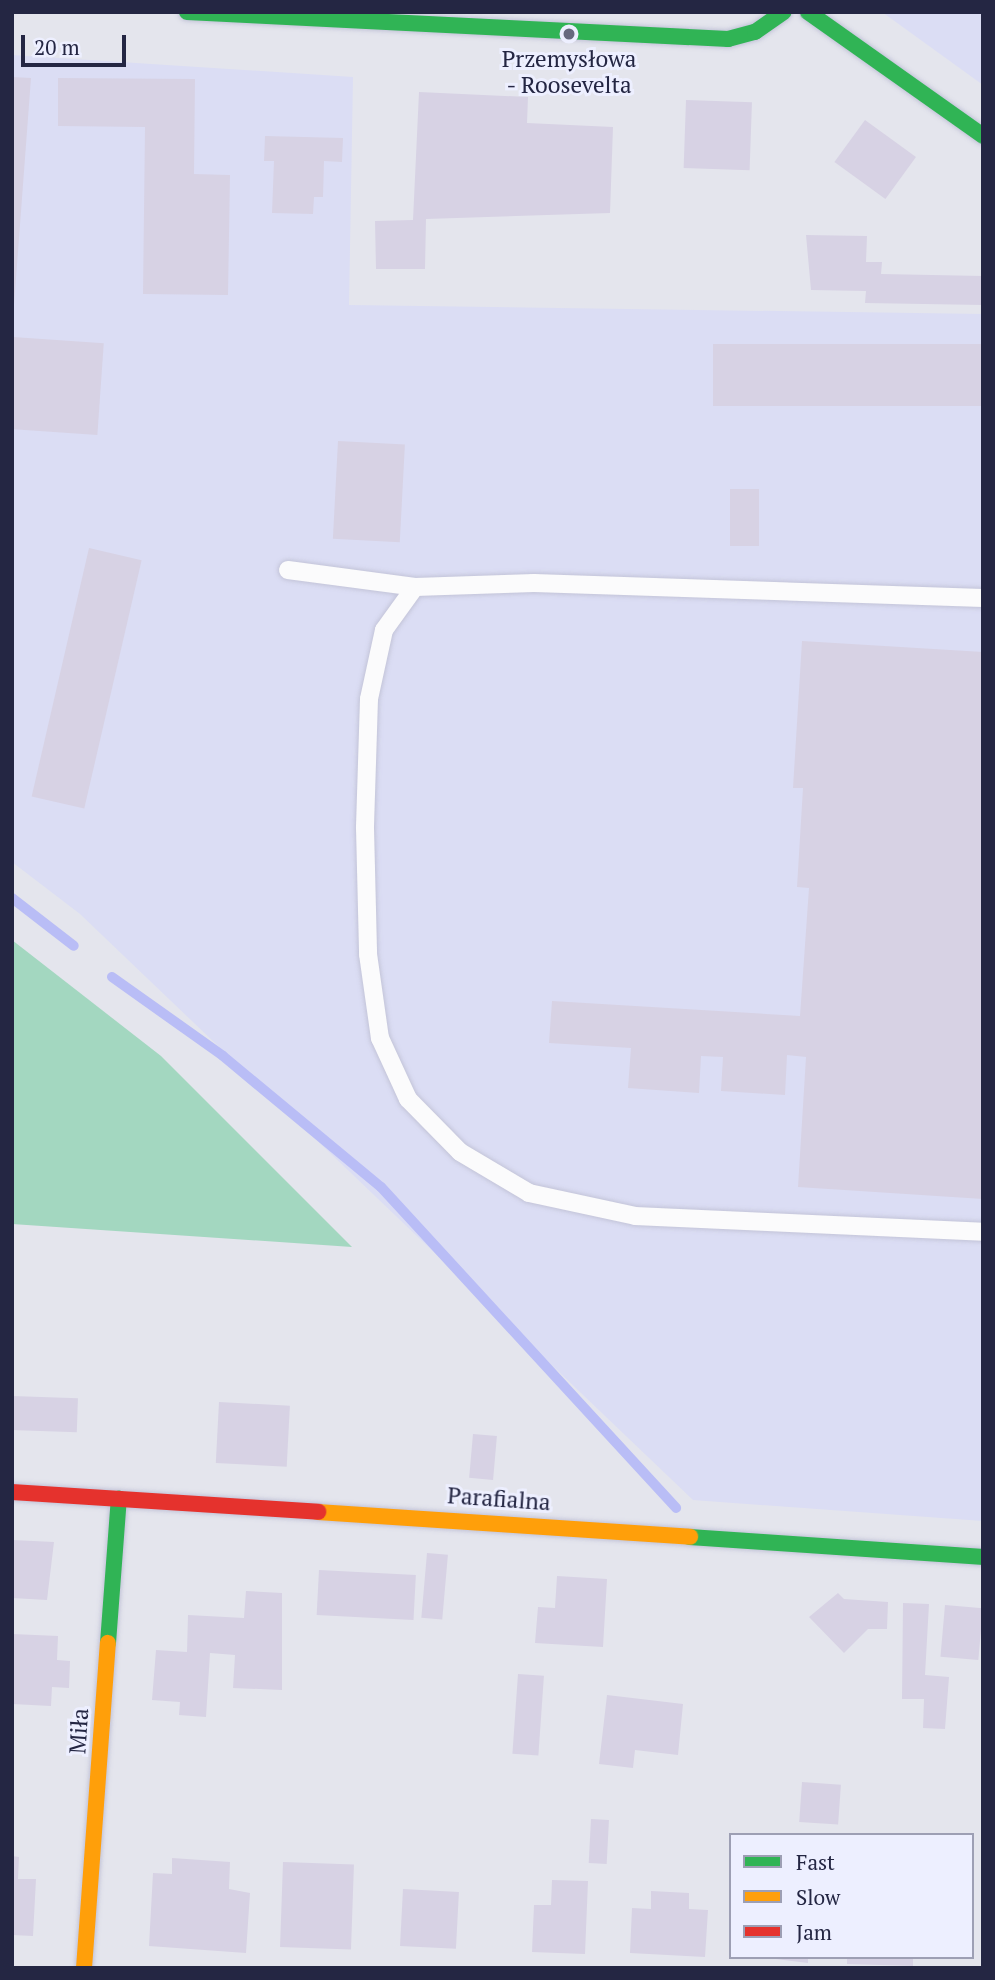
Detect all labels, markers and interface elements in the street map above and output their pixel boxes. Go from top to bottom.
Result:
scale bar [24,21,130,65]
marker: Przemysłowa - Roosevelta [561,26,577,42]
text: 20 m [34,33,80,61]
place label: Przemysłowa - Roosevelta [502,45,636,99]
street label: Parafialna [446,1482,552,1516]
street label: Miła [64,1707,94,1755]
legend [729,1833,974,1959]
text: Fast [796,1848,835,1876]
text: Slow [796,1883,840,1911]
text: Jam [796,1918,832,1946]

